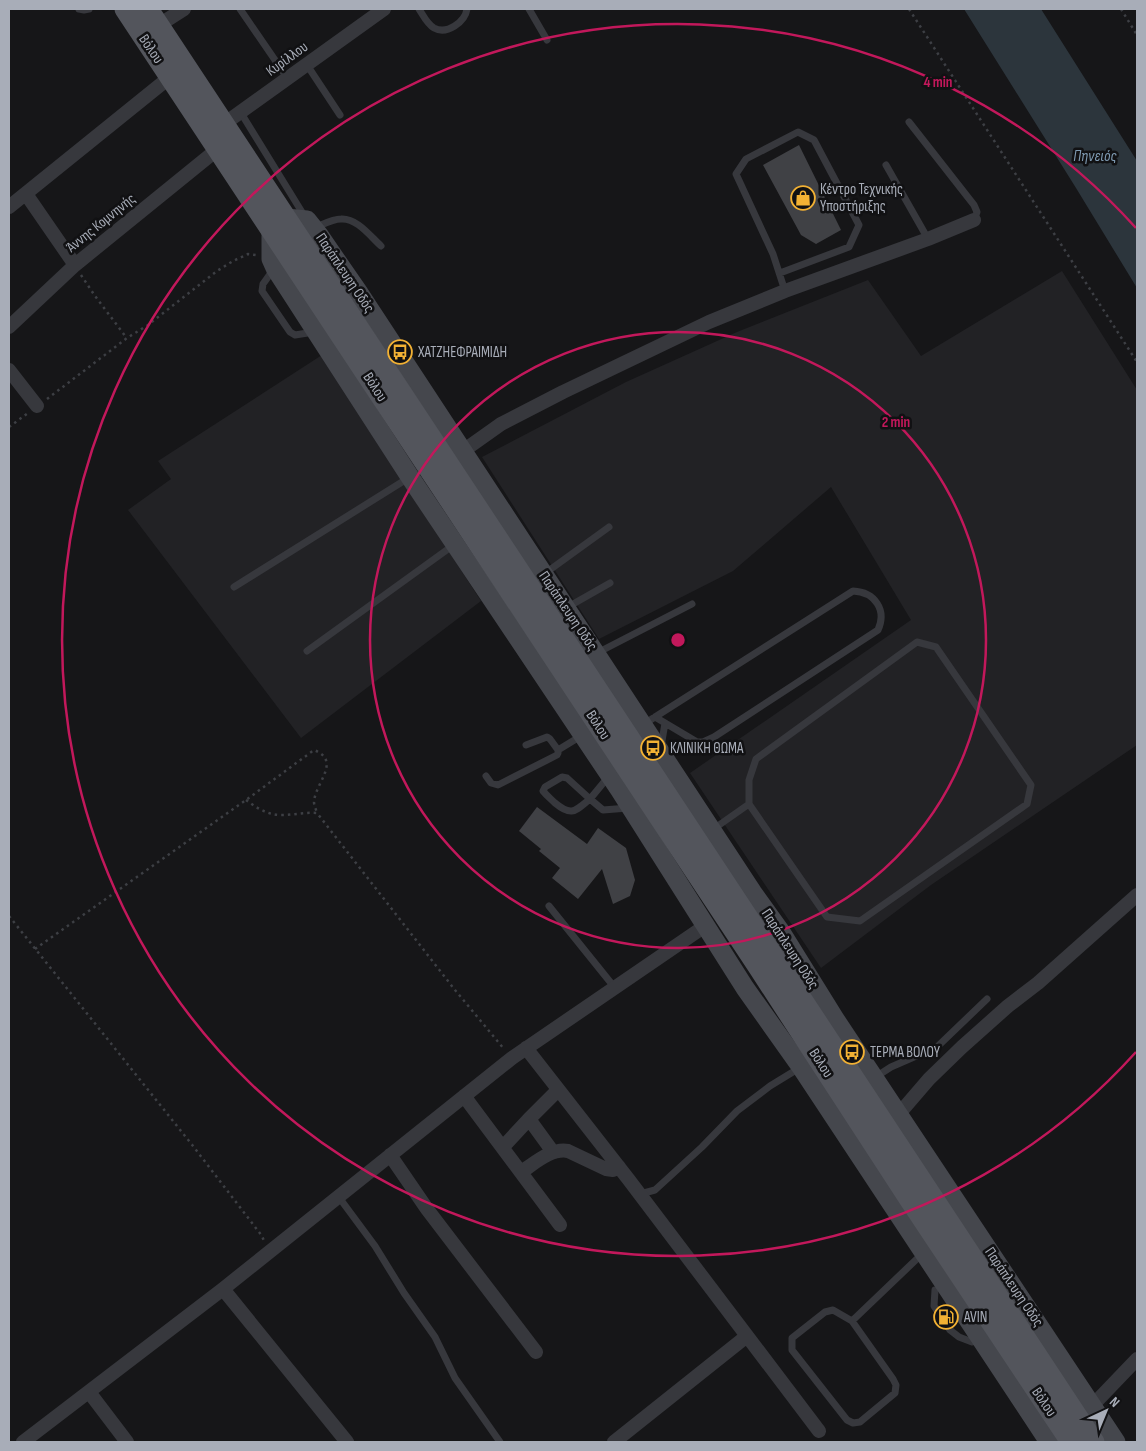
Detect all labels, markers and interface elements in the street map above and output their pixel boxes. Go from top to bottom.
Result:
street label: Βόλου [134,31,168,67]
street label: Κυρίλλου [262,37,312,81]
text: 4 min [924,73,952,92]
water label: Πηνειός [1073,147,1118,166]
place label: Κέντρο Τεχνικής Υποστήριξης [820,180,903,216]
shop icon: Κέντρο Τεχνικής Υποστήριξης [790,185,816,211]
street label: Άννης Κομνηνής [63,189,140,257]
street label: Παράπλευρη Οδός [311,230,379,317]
bus stop icon: ΧΑΤΖΗΕΦΡΑΙΜΙΔΗ [387,339,413,365]
place label: ΧΑΤΖΗΕΦΡΑΙΜΙΔΗ [417,343,507,362]
street label: Βόλου [359,369,391,405]
text: 2 min [882,413,910,432]
street label: Παράπλευρη Οδός [534,568,602,655]
centre of rings [669,631,687,649]
street label: Βόλου [582,707,614,743]
bus stop icon: ΚΛΙΝΙΚΗ ΘΩΜΑ [640,735,666,761]
place label: ΚΛΙΝΙΚΗ ΘΩΜΑ [670,739,744,758]
street label: Παράπλευρη Οδός [757,905,823,993]
bus stop icon: ΤΕΡΜΑ ΒΟΛΟΥ [839,1039,865,1065]
place label: ΤΕΡΜΑ ΒΟΛΟΥ [870,1043,941,1062]
street label: Βόλου [805,1045,837,1081]
street label: Παράπλευρη Οδός [980,1244,1048,1331]
fuel station icon: AVIN [933,1304,959,1330]
place label: AVIN [963,1308,987,1327]
street label: Βόλου [1027,1384,1061,1420]
north arrow [1081,1386,1131,1436]
text: N [1106,1393,1123,1411]

